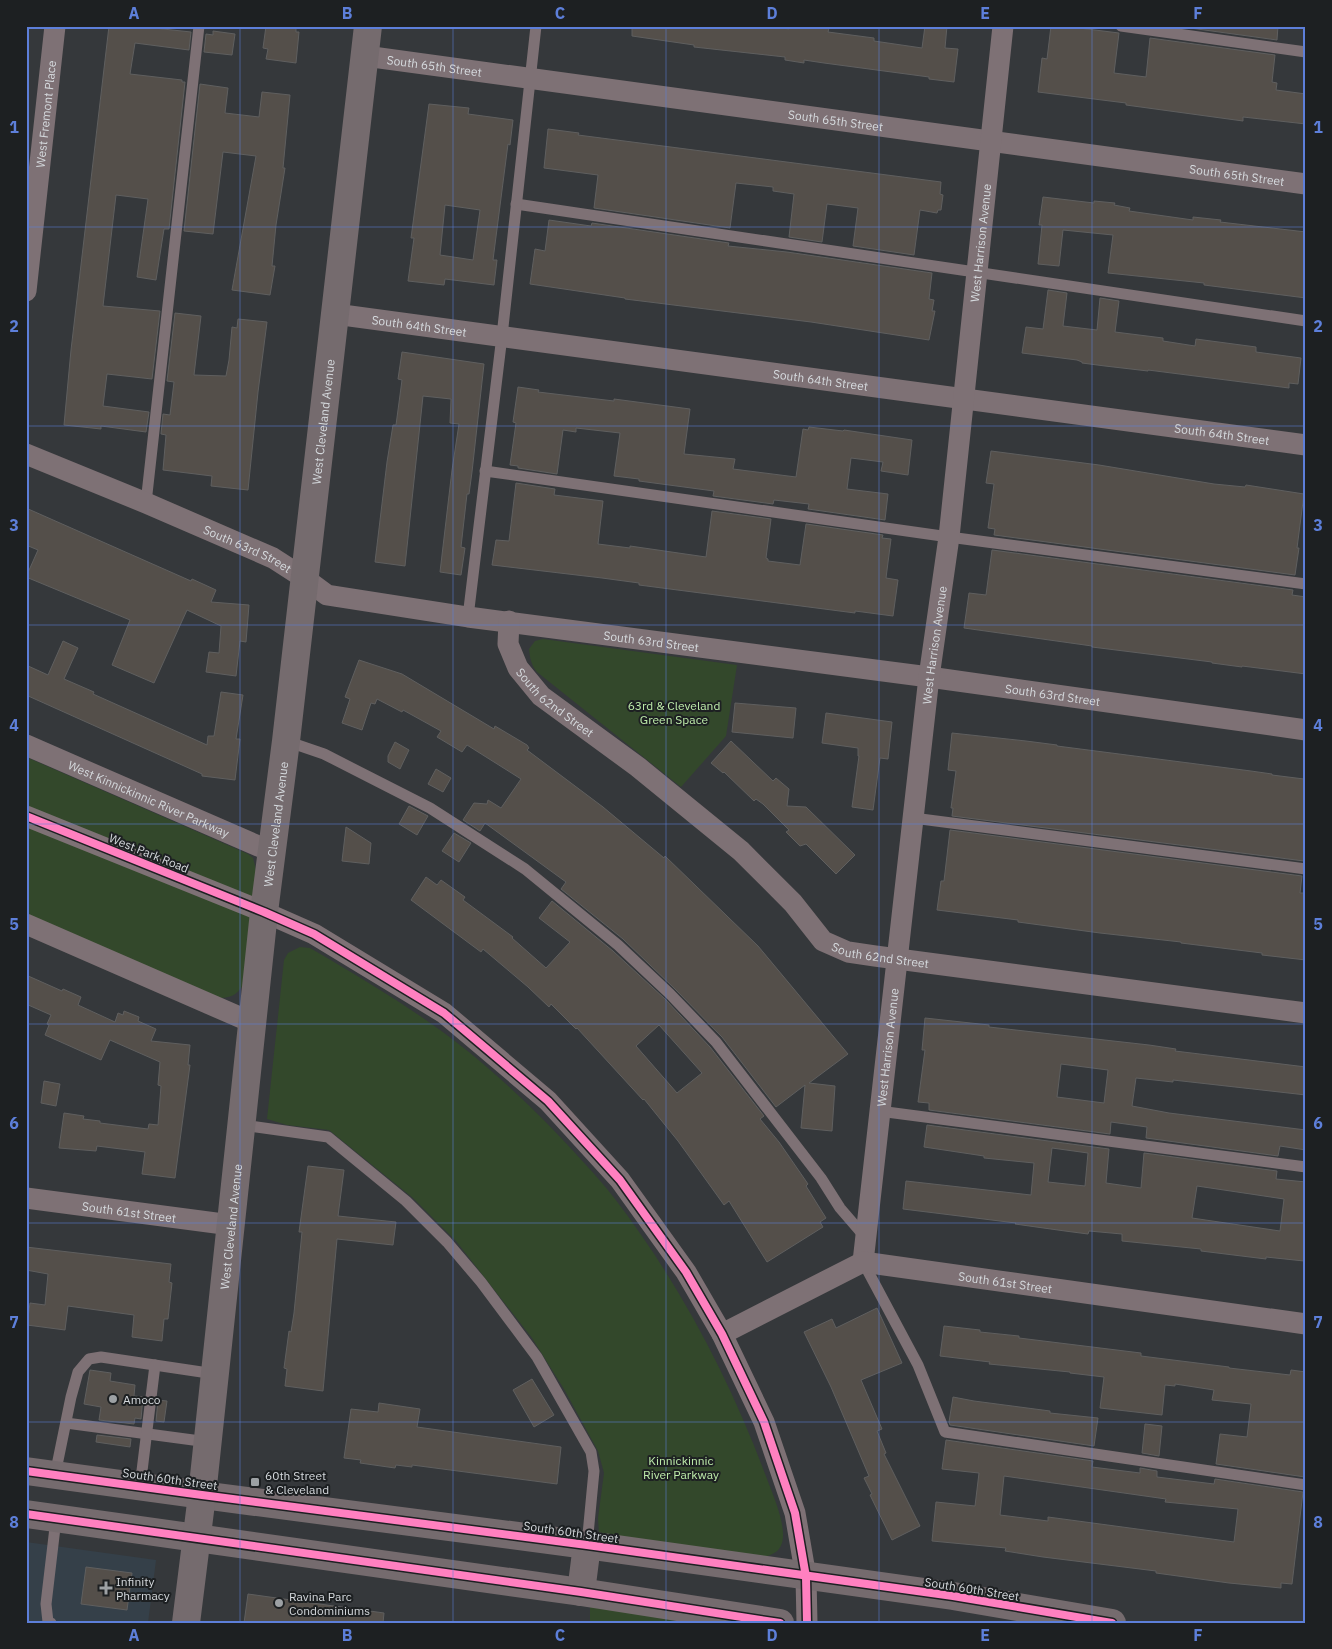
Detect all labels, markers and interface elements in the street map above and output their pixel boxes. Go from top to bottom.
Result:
text: A [129,3,140,23]
text: B [342,3,353,23]
text: C [555,3,565,23]
text: D [766,3,778,23]
text: E [980,3,990,23]
text: F [1193,3,1203,23]
street label: South 65th Street [386,52,483,79]
street label: West Fremont Place [32,59,59,169]
street label: South 65th Street [787,106,884,134]
text: 1 [9,117,19,137]
text: 1 [1313,117,1323,137]
street label: South 65th Street [1189,161,1285,188]
street label: West Harrison Avenue [966,182,994,303]
street label: South 64th Street [371,312,468,339]
text: 2 [9,316,19,336]
text: 2 [1313,316,1323,336]
street label: West Cleveland Avenue [308,358,337,485]
street label: South 64th Street [772,366,869,393]
street label: South 64th Street [1174,420,1270,447]
text: 3 [9,515,19,535]
text: 3 [1313,515,1323,535]
street label: South 63rd Street [201,521,295,576]
street label: West Harrison Avenue [918,585,949,705]
street label: South 63rd Street [603,627,700,654]
street label: South 62nd Street [513,665,597,740]
street label: South 63rd Street [1004,680,1101,708]
park label: 63rd & Cleveland Green Space [628,698,720,727]
text: 4 [9,715,19,735]
text: 4 [1313,715,1323,735]
street label: West Kinnickinnic River Parkway [66,757,232,840]
street label: West Cleveland Avenue [260,760,291,887]
street label: West Park Road [107,830,191,876]
text: 5 [9,914,19,934]
text: 5 [1313,914,1323,934]
street label: South 62nd Street [830,938,930,971]
street label: West Harrison Avenue [873,987,901,1107]
text: 6 [9,1113,19,1133]
text: 6 [1313,1113,1323,1133]
street label: West Cleveland Avenue [216,1163,245,1290]
street label: South 61st Street [81,1198,177,1225]
street label: South 61st Street [957,1268,1053,1296]
text: 7 [9,1312,19,1332]
text: 7 [1313,1312,1323,1332]
place label: Amoco [123,1392,161,1407]
marker: Amoco [107,1393,119,1405]
park label: Kinnickinnic River Parkway [643,1453,719,1482]
street label: South 60th Street [122,1465,218,1493]
place label: 60th Street & Cleveland [265,1468,329,1497]
marker: 60th Street & Cleveland [249,1476,261,1488]
text: 8 [9,1512,19,1532]
text: 8 [1313,1512,1323,1532]
street label: South 60th Street [523,1518,619,1546]
place label: Infinity Pharmacy [116,1574,170,1603]
street label: South 60th Street [924,1574,1020,1604]
marker: Infinity Pharmacy [100,1582,112,1594]
place label: Ravina Parc Condominiums [289,1589,370,1618]
marker: Ravina Parc Condominiums [273,1597,285,1609]
text: A [129,1625,140,1645]
text: B [342,1625,353,1645]
text: C [555,1625,565,1645]
text: D [766,1625,778,1645]
text: E [980,1625,990,1645]
text: F [1193,1625,1203,1645]

